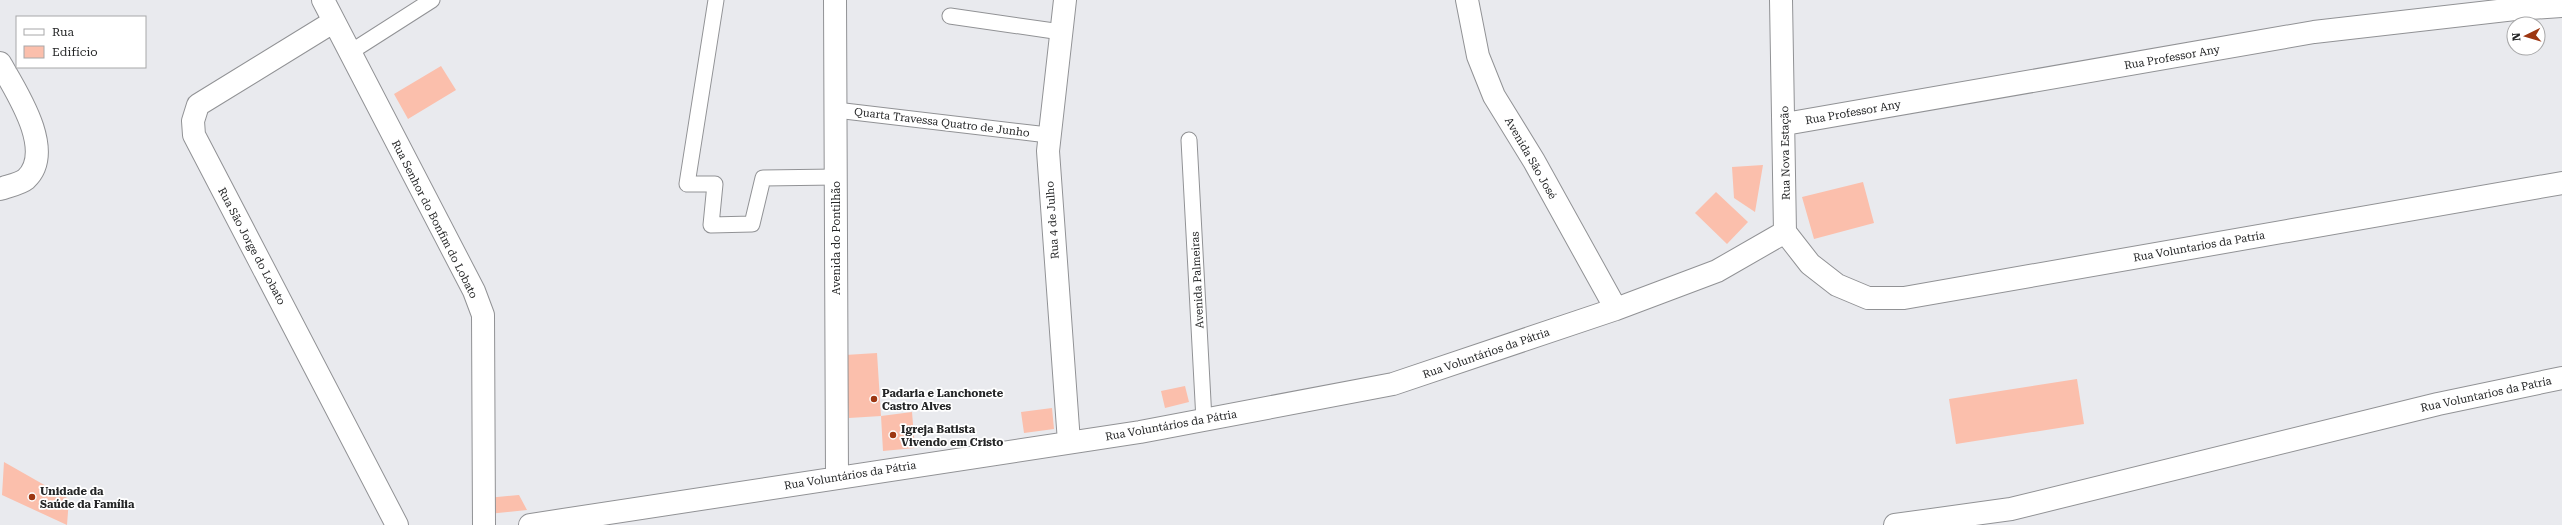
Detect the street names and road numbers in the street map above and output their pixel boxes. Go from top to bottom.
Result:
street label: Rua Professor Any [2123,43,2221,72]
street label: Rua Professor Any [1804,98,1902,127]
street label: Quarta Travessa Quatro de Junho [853,105,1031,140]
street label: Rua Nova Estação [1778,106,1793,200]
street label: Avenida São José [1502,115,1559,201]
street label: Rua Senhor do Bonfim do Lobato [389,138,480,301]
street label: Rua 4 de Julho [1043,180,1062,259]
street label: Avenida do Pontilhão [830,181,843,295]
street label: Rua São Jorge do Lobato [215,185,288,307]
street label: Rua Voluntarios da Patría [2132,228,2266,264]
street label: Avenida Palmeiras [1188,231,1207,329]
street label: Rua Voluntários da Pátria [1421,326,1551,381]
street label: Rua Voluntarios da Patría [2419,374,2553,415]
street label: Rua Voluntários da Pátria [1104,407,1238,443]
street label: Rua Voluntários da Pátria [783,459,917,492]

